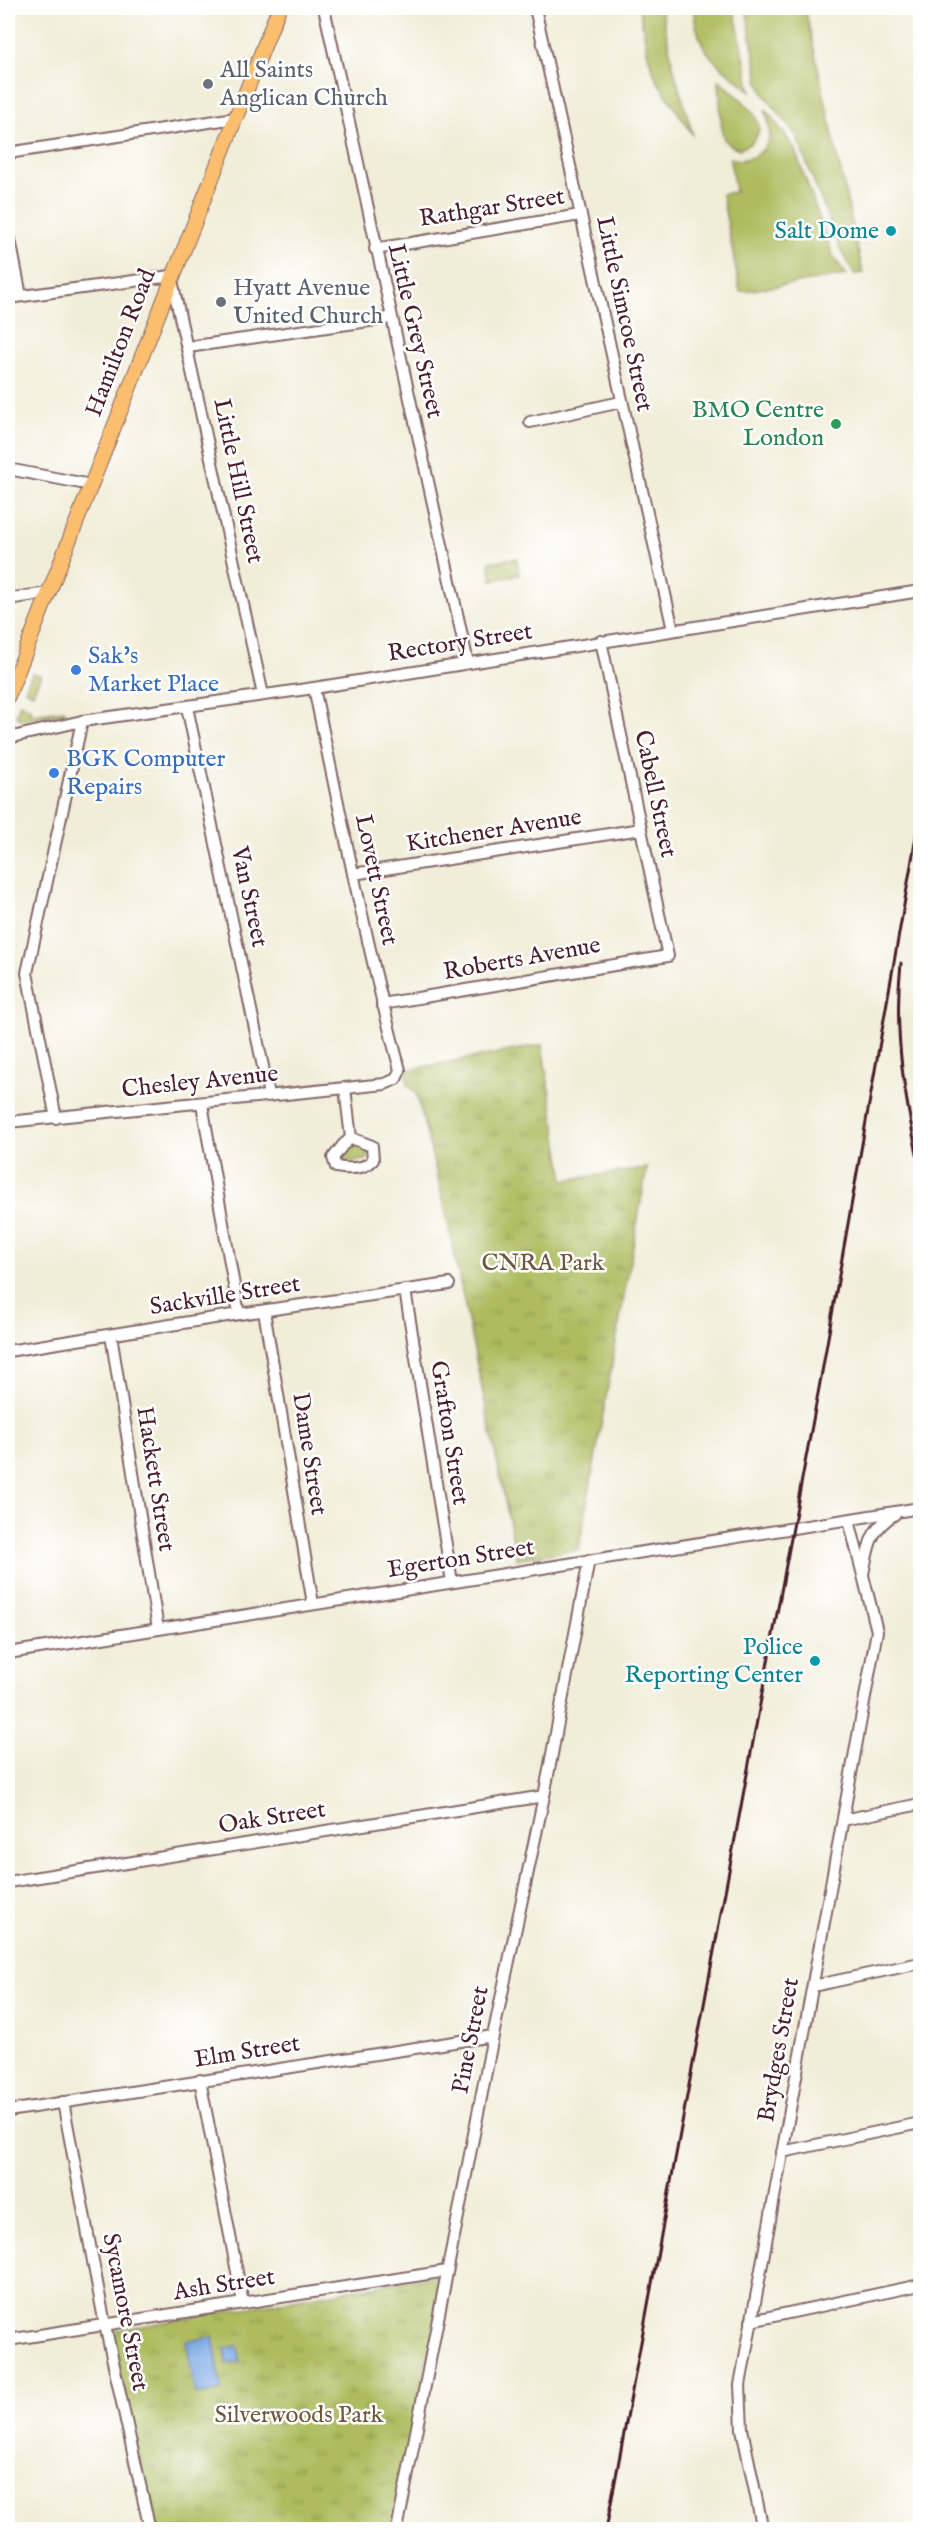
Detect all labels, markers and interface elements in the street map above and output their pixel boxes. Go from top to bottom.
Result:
place label: All Saints Anglican Church [219,55,388,114]
marker: All Saints Anglican Church [201,77,215,91]
street label: Rathgar Street [417,181,567,235]
street label: Little Simcoe Street [588,213,660,415]
place label: Salt Dome [775,216,879,247]
marker: Salt Dome [884,224,898,238]
street label: Little Grey Street [380,241,450,421]
street label: Hamilton Road [79,265,163,421]
place label: Hyatt Avenue United Church [233,273,383,332]
marker: Hyatt Avenue United Church [214,295,228,309]
place label: BMO Centre London [692,395,824,454]
street label: Little Hill Street [205,396,271,566]
marker: BMO Centre London [829,417,843,431]
street label: Rectory Street [385,616,535,670]
place label: Sak's Market Place [88,641,219,700]
marker: Sak's Market Place [69,663,83,677]
street label: Cabell Street [626,727,684,861]
place label: BGK Computer Repairs [66,744,226,803]
marker: BGK Computer Repairs [47,766,61,780]
street label: Kitchener Avenue [404,802,584,860]
street label: Lovett Street [347,812,405,948]
street label: Van Street [223,843,275,950]
street label: Roberts Avenue [441,930,603,988]
street label: Chesley Avenue [120,1058,280,1106]
park label: CNRA Park [481,1248,605,1279]
street label: Sackville Street [148,1269,302,1323]
street label: Grafton Street [422,1359,476,1507]
street label: Dame Street [284,1390,334,1518]
street label: Hackett Street [128,1404,182,1554]
street label: Egerton Street [385,1532,537,1586]
place label: Police Reporting Center [625,1632,803,1691]
marker: Police Reporting Center [808,1654,822,1668]
street label: Oak Street [216,1794,328,1842]
street label: Brydges Street [751,1975,807,2125]
street label: Pine Street [445,1984,497,2096]
street label: Elm Street [192,2028,302,2076]
street label: Sycamore Street [95,2230,155,2394]
street label: Ash Street [170,2262,277,2308]
park label: Silverwoods Park [215,2400,384,2431]

